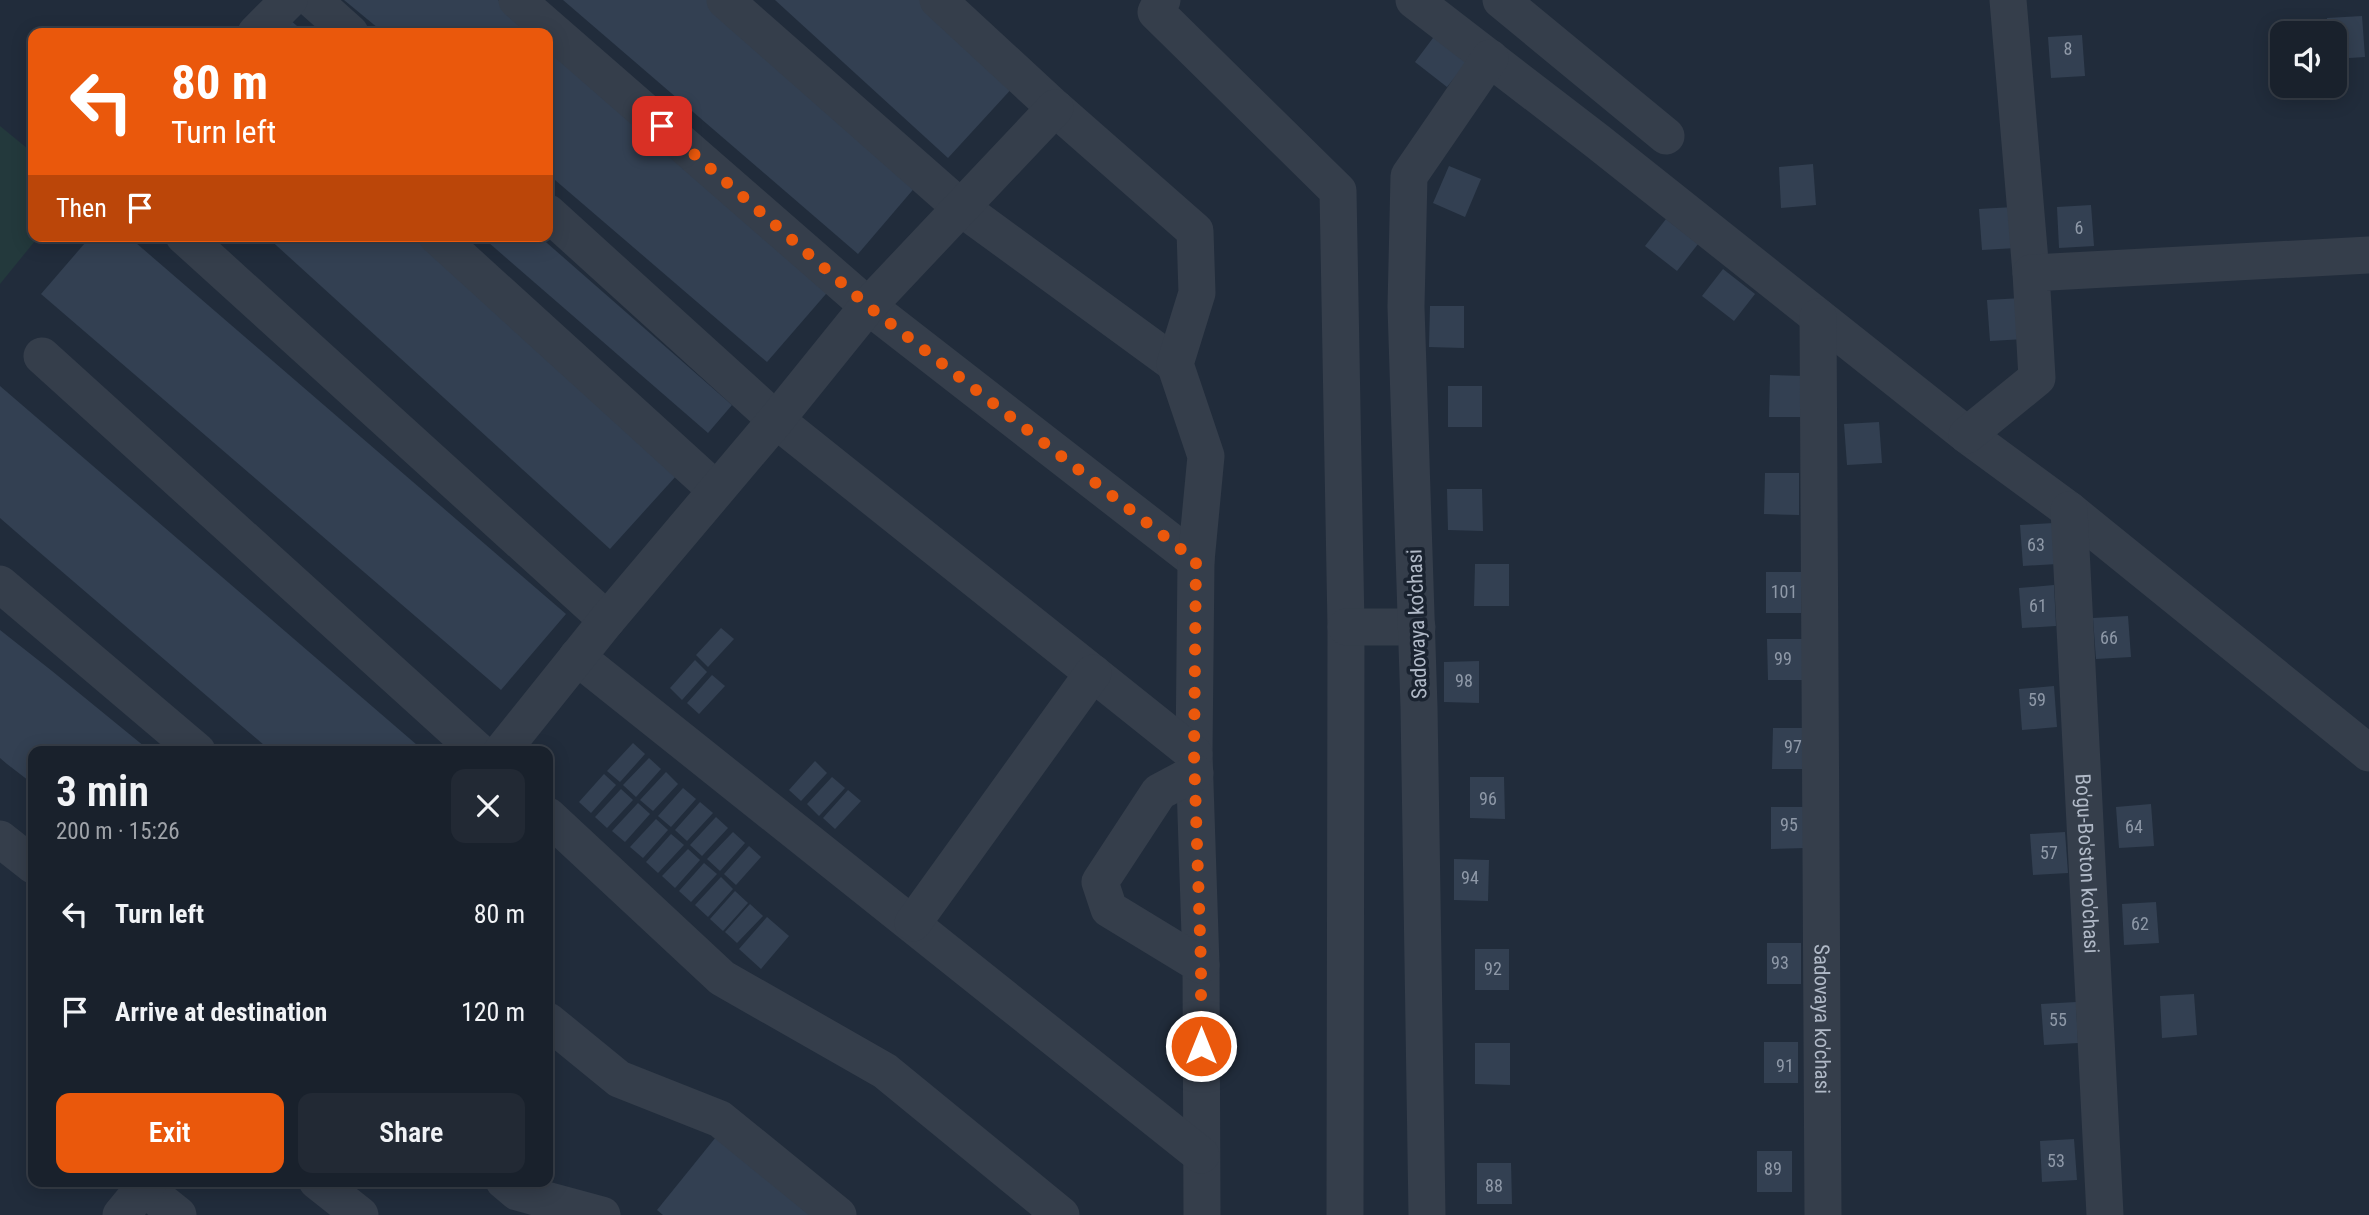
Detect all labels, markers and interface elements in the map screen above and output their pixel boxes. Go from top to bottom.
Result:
map controls [2270,21,2347,98]
button: sound [2270,21,2347,98]
house number: 8 [2064,38,2072,59]
text: 80 m [171,54,268,111]
icon: left [56,56,147,147]
pin [632,96,692,156]
icon: arrive [643,107,681,145]
text: Turn left [171,113,276,151]
icon: arrive [121,189,159,227]
text: Then [56,193,107,223]
house number: 6 [2075,217,2083,238]
house number: 63 [2027,534,2045,555]
street label: Sadovaya ko'chasi [1402,549,1432,699]
house number: 101 [1771,581,1797,602]
house number: 61 [2029,595,2047,616]
house number: 66 [2100,627,2118,648]
house number: 99 [1774,648,1792,669]
house number: 98 [1455,670,1473,691]
house number: 59 [2028,689,2046,710]
house number: 97 [1784,736,1802,757]
text: 3 min [56,767,149,816]
button: close [451,769,525,843]
street label: Bo'gu-Bo'ston ko'chasi [2070,773,2104,954]
house number: 96 [1479,788,1497,809]
house number: 95 [1780,814,1798,835]
house number: 64 [2125,816,2143,837]
text: 200 m · 15:26 [56,818,180,845]
house number: 57 [2040,842,2058,863]
house number: 94 [1461,867,1479,888]
icon: left [56,895,94,933]
text: Turn left [115,899,204,929]
text: 80 m [474,899,525,929]
house number: 62 [2131,913,2149,934]
street label: Sadovaya ko'chasi [1809,944,1834,1094]
house number: 93 [1771,952,1789,973]
house number: 92 [1484,958,1502,979]
icon: arrive [56,993,94,1031]
text: Arrive at destination [115,997,327,1027]
text: 120 m [461,997,525,1027]
position arrow [1164,1009,1238,1083]
house number: 55 [2049,1009,2067,1030]
house number: 91 [1776,1055,1794,1076]
button: Exit [56,1093,284,1173]
button: Share [298,1093,525,1173]
house number: 53 [2047,1150,2065,1171]
house number: 89 [1764,1158,1782,1179]
house number: 88 [1485,1175,1503,1196]

